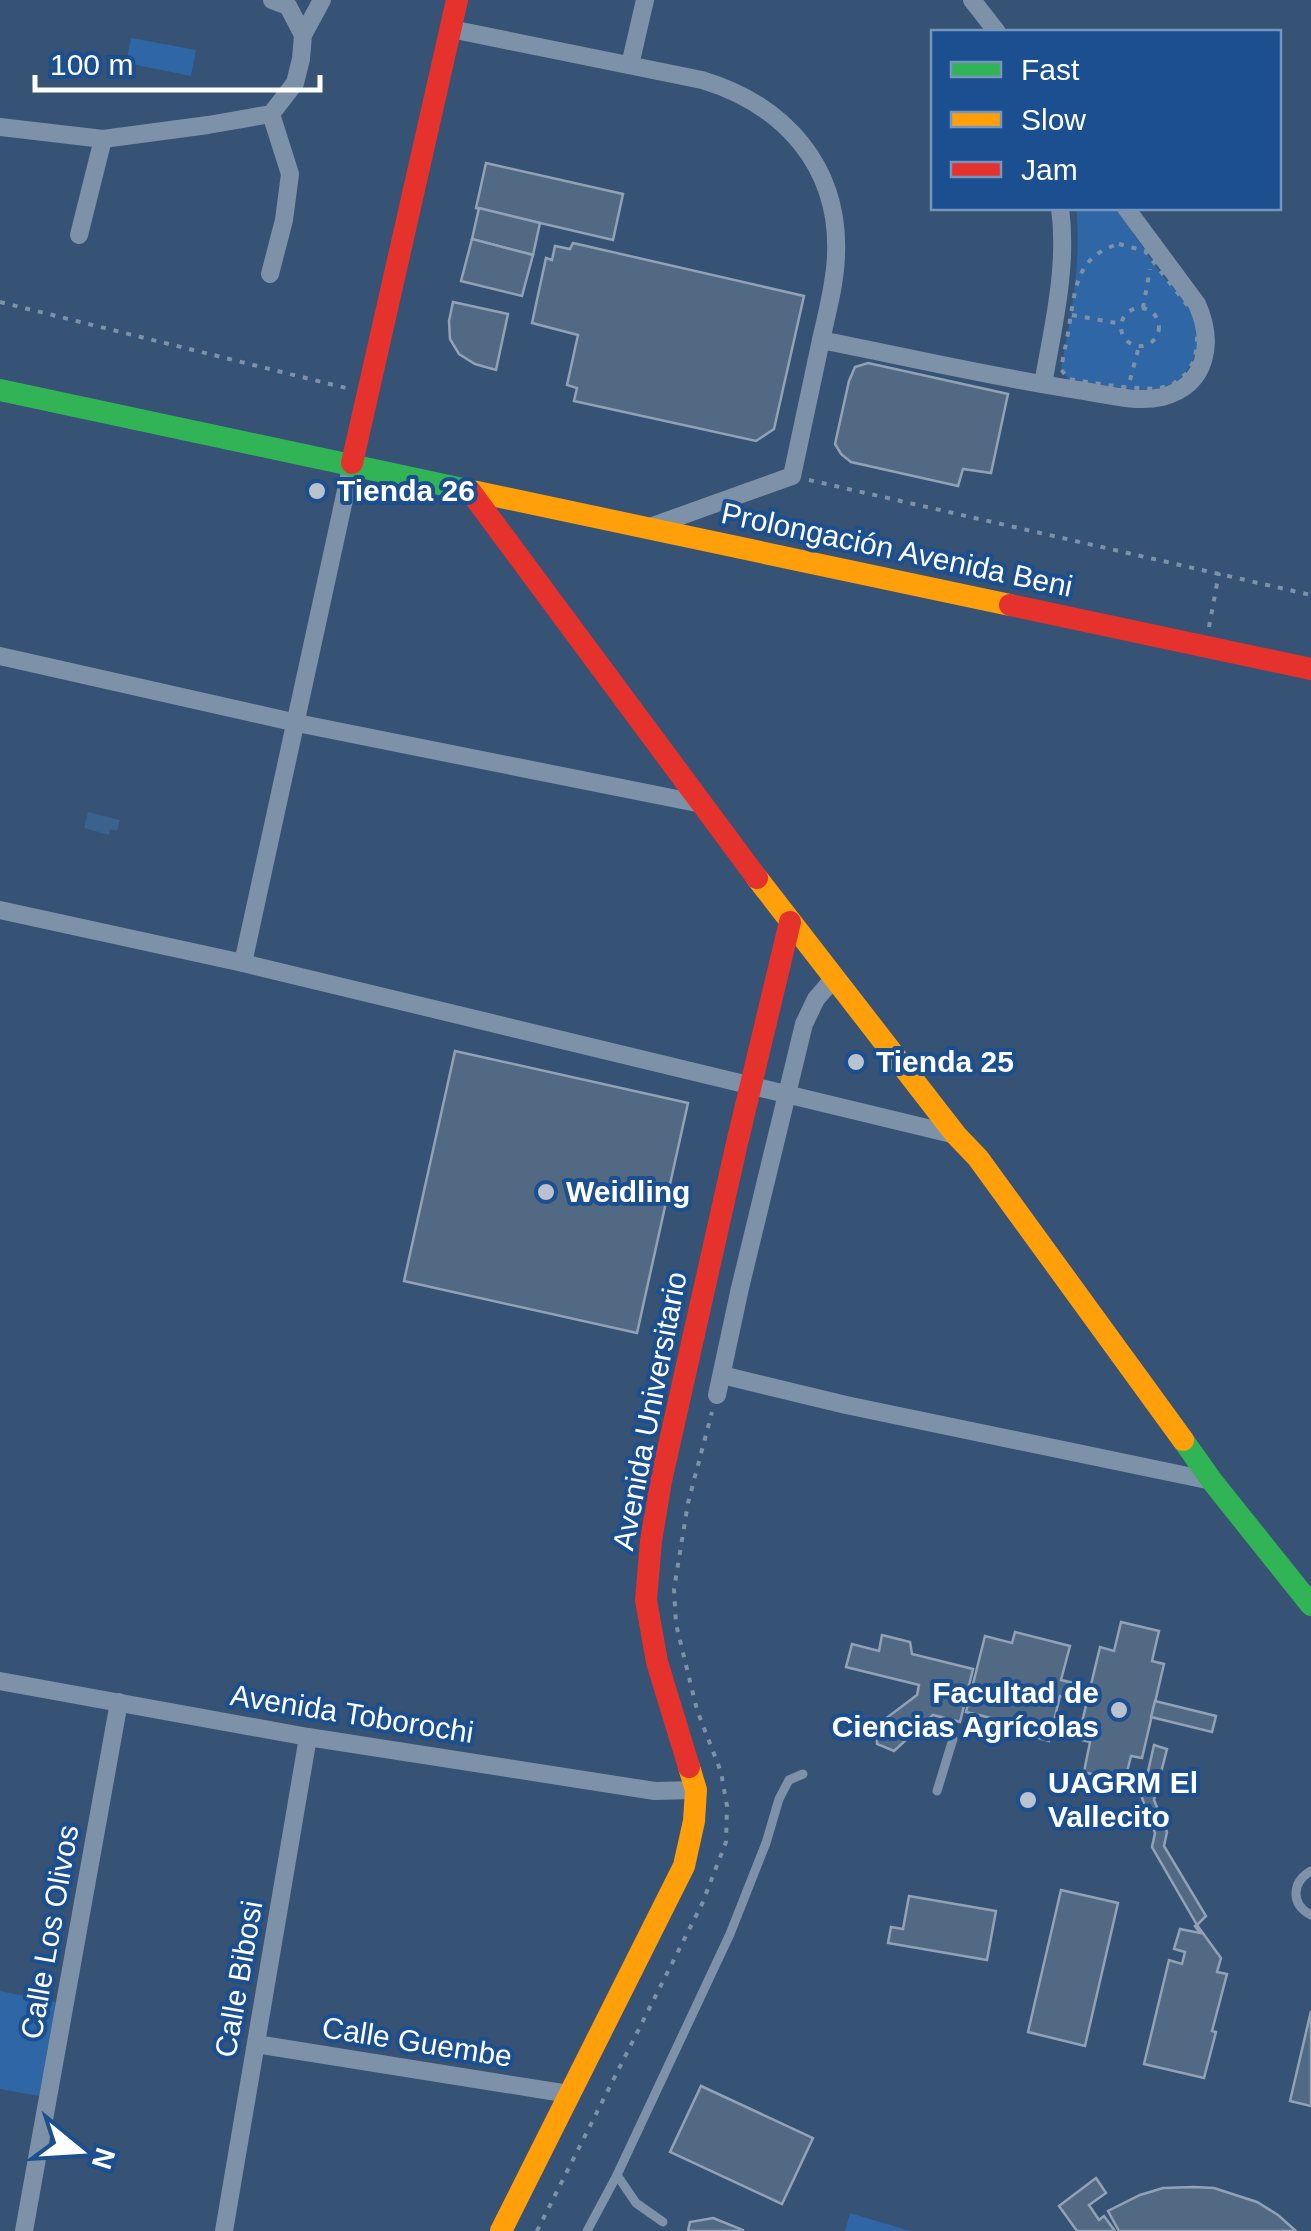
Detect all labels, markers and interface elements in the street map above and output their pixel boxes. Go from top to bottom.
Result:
scale bar [35,30,320,92]
legend [931,30,1281,210]
text: 100 m [50,48,133,81]
text: Fast [1021,53,1080,86]
text: Slow [1021,103,1086,136]
text: Jam [1021,153,1078,186]
place label: Tienda 26 [337,474,475,507]
marker: Tienda 26 [306,480,328,502]
street label: Prolongación Avenida Beni [719,496,1076,603]
place label: Tienda 25 [876,1045,1014,1078]
marker: Tienda 25 [845,1051,867,1073]
place label: Weidling [566,1175,690,1208]
marker: Weidling [535,1181,557,1203]
street label: Avenida Universitario [606,1269,693,1553]
place label: Facultad de Ciencias Agrícolas [832,1676,1099,1743]
street label: Avenida Toborochi [228,1678,476,1749]
marker: Facultad de Ciencias Agrícolas [1108,1699,1130,1721]
place label: UAGRM El Vallecito [1048,1766,1198,1833]
marker: UAGRM El Vallecito [1017,1789,1039,1811]
street label: Calle Los Olivos [14,1822,85,2042]
street label: Calle Bibosi [209,1898,269,2060]
street label: Calle Guembe [320,2010,514,2073]
north arrow [30,2101,130,2201]
text: N [85,2144,121,2173]

